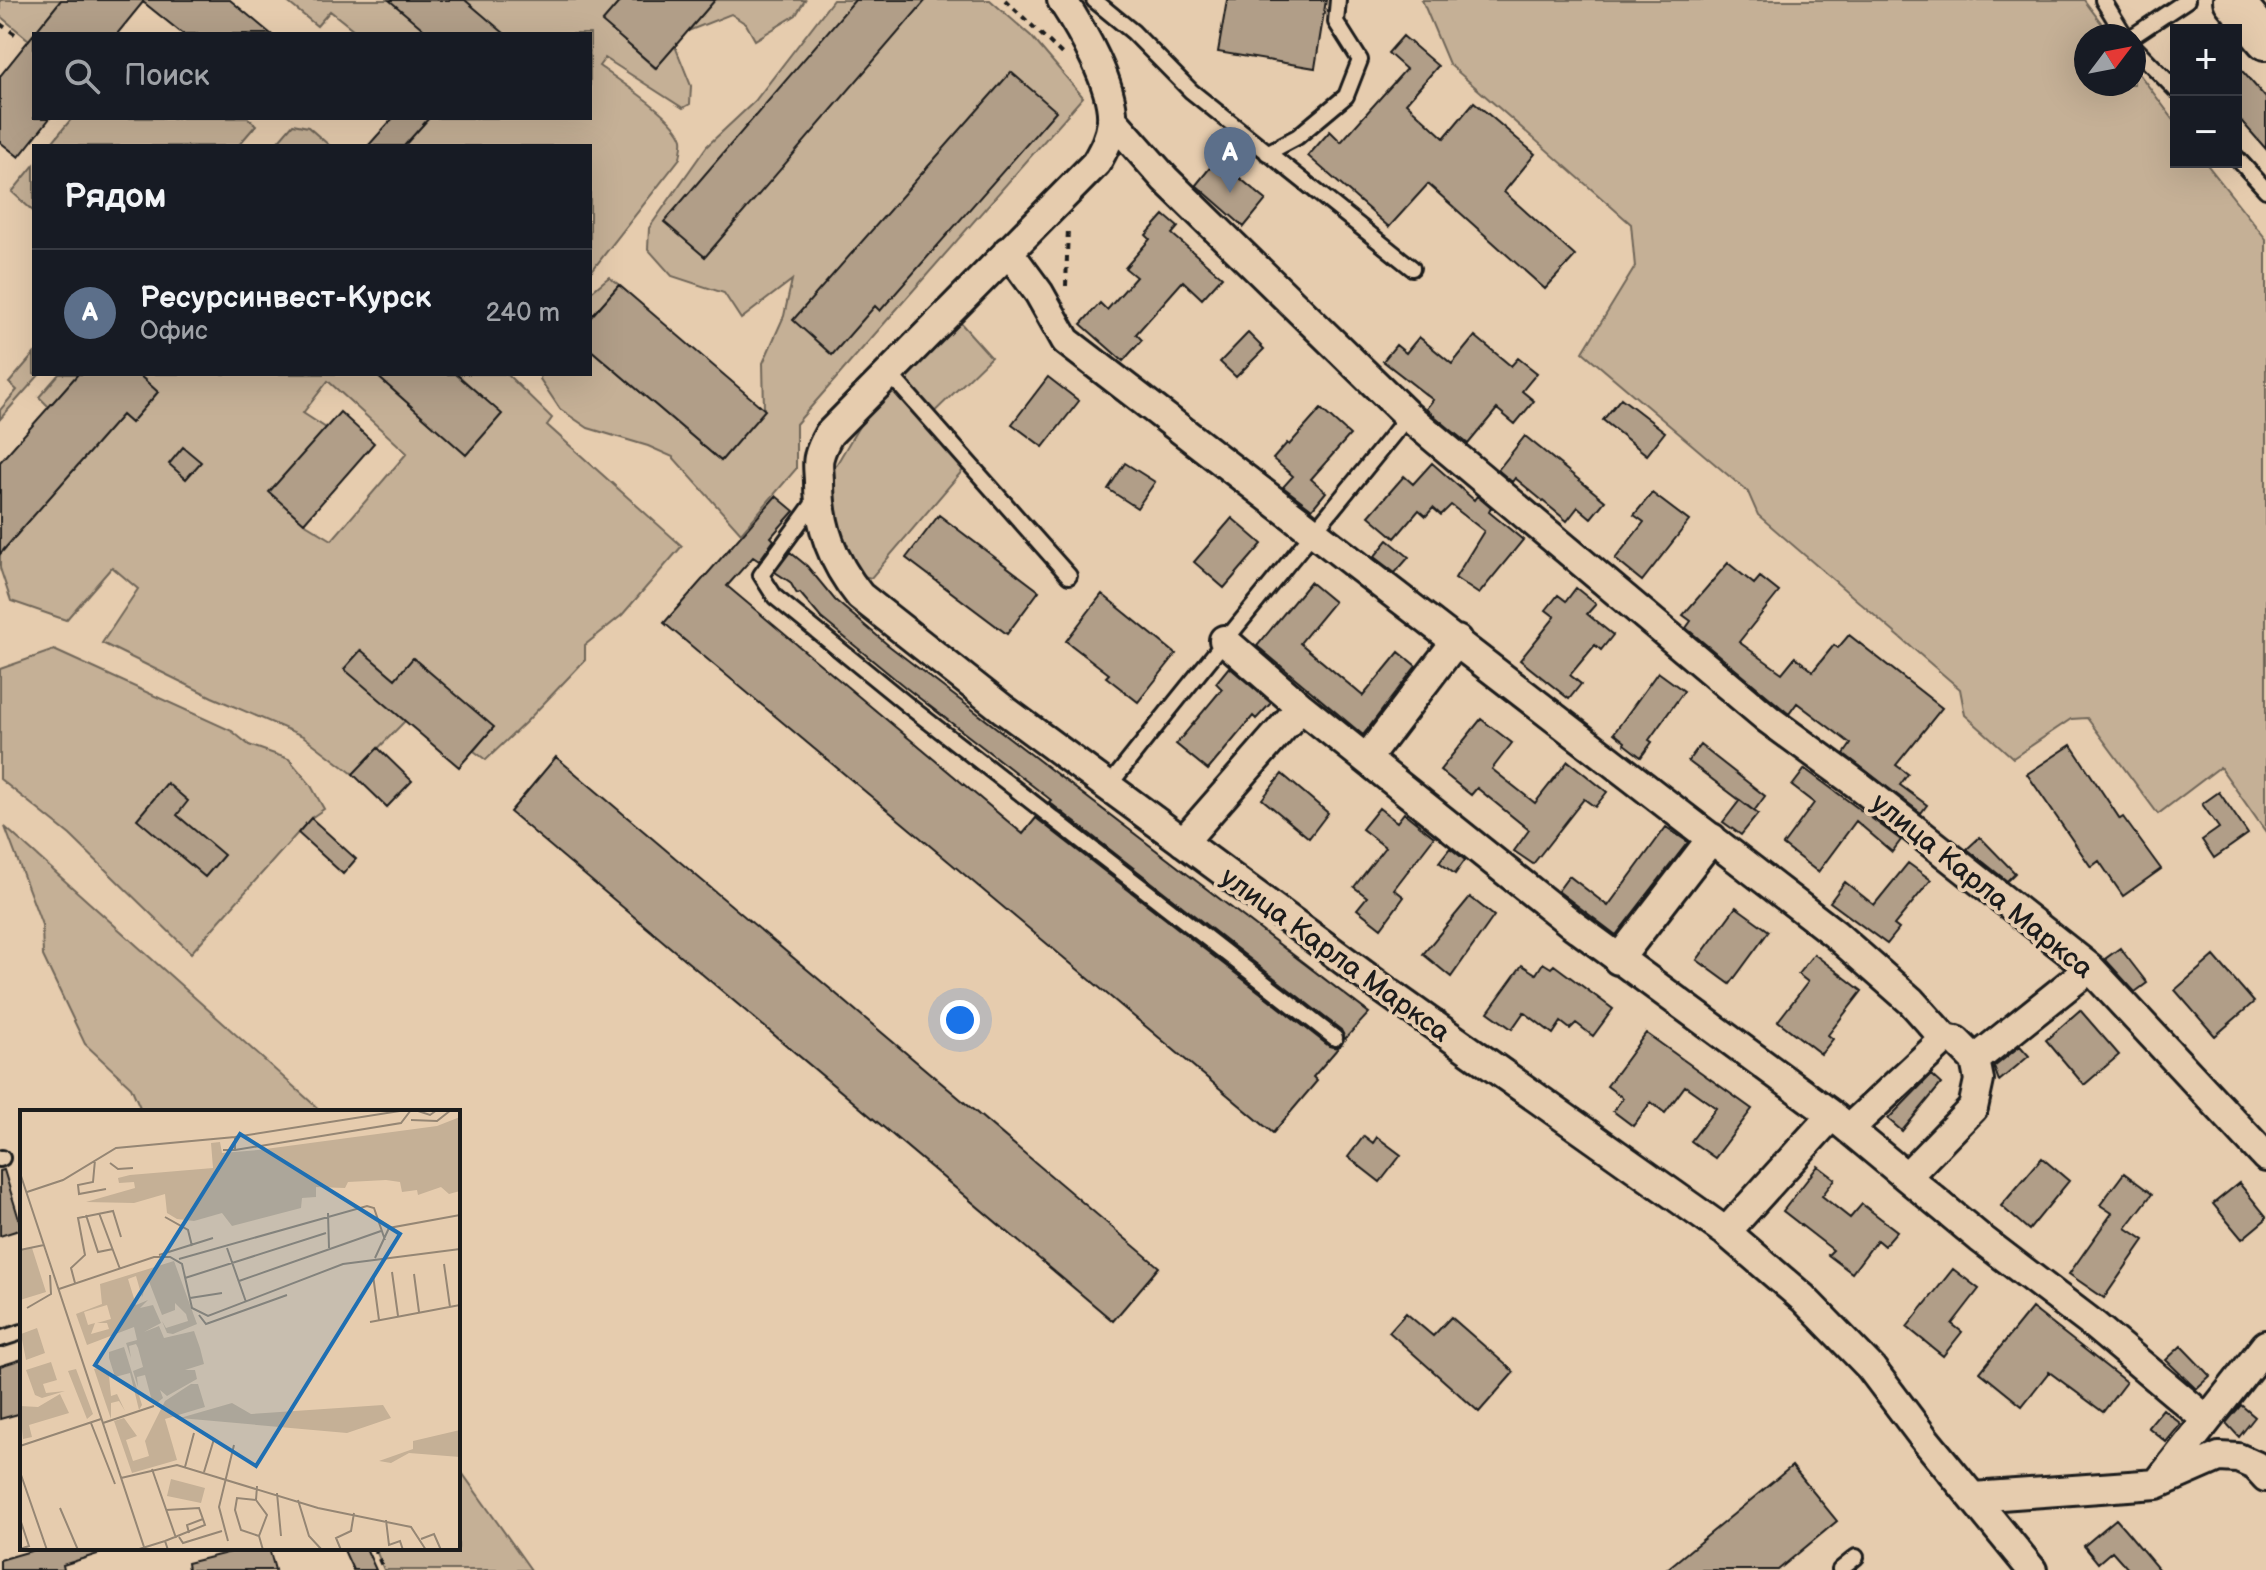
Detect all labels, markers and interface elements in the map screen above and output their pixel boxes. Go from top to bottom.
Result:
north arrow [2074,24,2146,96]
map controls [2170,24,2242,168]
button: + [2170,24,2242,96]
search box [32,32,592,120]
icon: search [60,54,104,98]
text: Поиск [124,58,210,94]
button: − [2170,96,2242,168]
pin: A [1204,127,1256,193]
text: Рядом [64,176,166,217]
text: Ресурсинвест-Курск [140,280,431,316]
text: A [82,298,98,329]
text: 240 m [485,298,560,329]
text: Офис [140,316,208,347]
street label: улица Карла Маркса [1865,787,2100,986]
street label: улица Карла Маркса [1214,861,1457,1050]
your location [940,1000,980,1040]
inset map [20,1110,460,1550]

